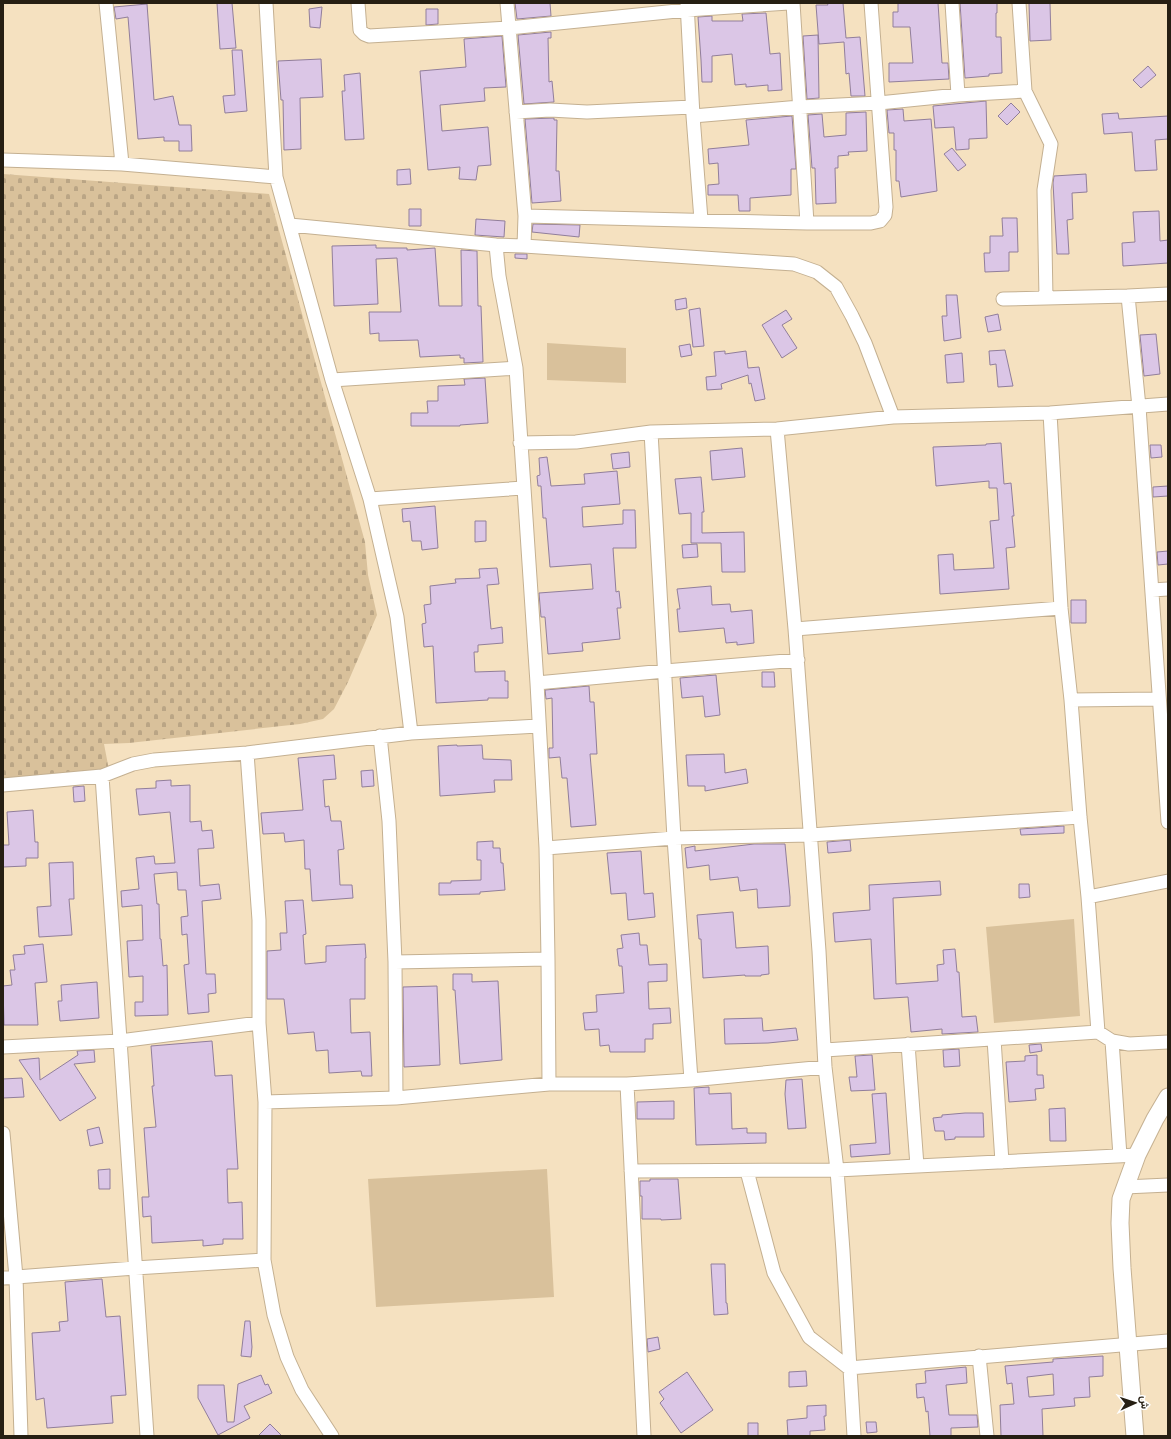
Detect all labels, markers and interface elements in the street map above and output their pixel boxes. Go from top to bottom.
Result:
north arrow [1115,1383,1155,1423]
text: ش [1138,1396,1152,1409]

